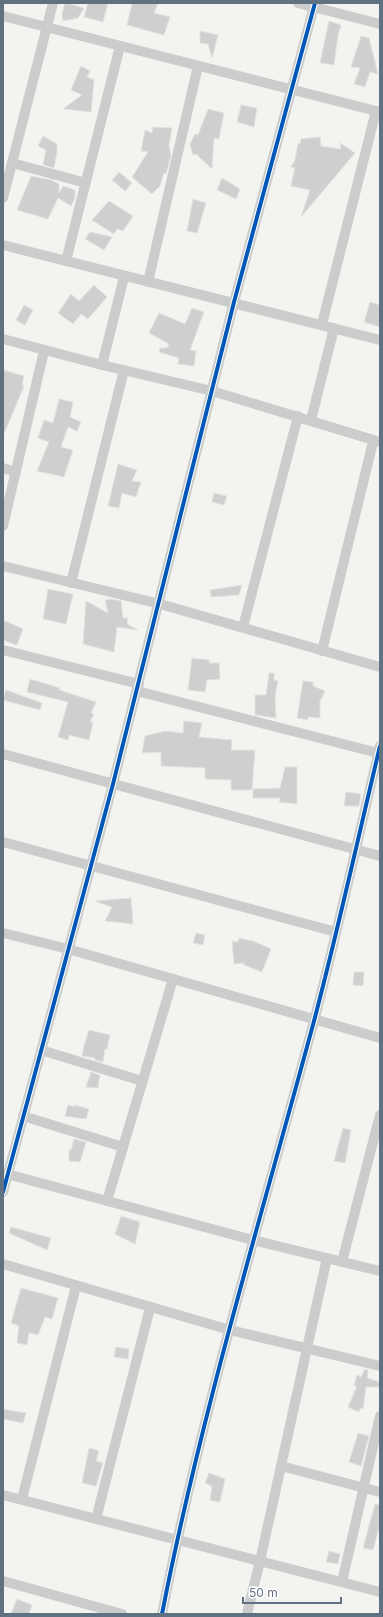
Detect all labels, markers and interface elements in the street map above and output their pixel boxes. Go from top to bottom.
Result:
scale bar [243,1579,341,1605]
text: 50 m [249,1585,278,1600]

